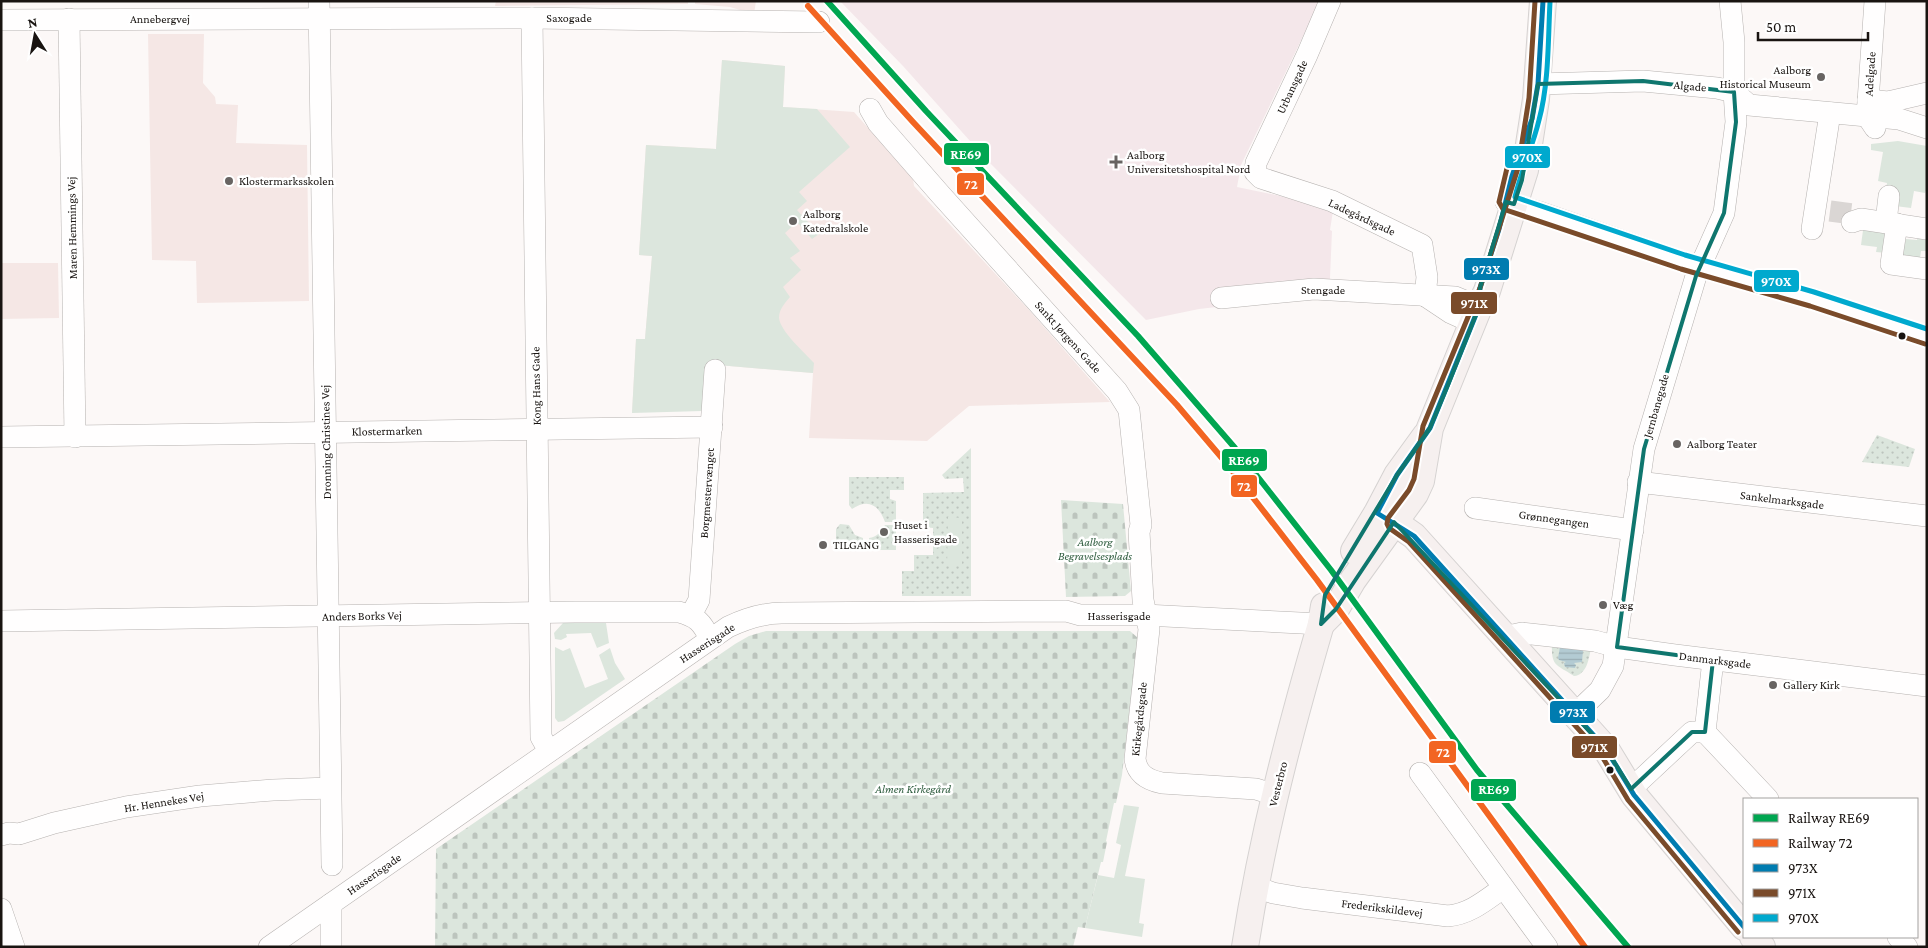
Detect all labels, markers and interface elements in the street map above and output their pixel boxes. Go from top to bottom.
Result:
north arrow [10,10,60,60]
scale bar [1758,10,1868,42]
street label: Saxogade [546,11,592,25]
street label: Annebergvej [130,12,190,26]
text: N [26,13,39,31]
text: 50 m [1766,19,1796,35]
street label: Adelgade [1861,51,1879,97]
street label: Urbansgade [1273,58,1311,116]
place label: Aalborg Historical Museum [1720,63,1811,91]
marker: Aalborg Historical Museum [1815,71,1827,83]
street label: Algade [1673,78,1707,94]
line badge: RE69 [943,142,990,166]
line badge: 970X [1504,145,1551,169]
text: RE69 [950,146,982,162]
place label: Aalborg Universitetshospital Nord [1127,148,1251,176]
text: 970X [1512,149,1543,165]
marker: Aalborg Universitetshospital Nord [1109,155,1123,169]
line badge: 72 [956,172,985,196]
place label: Klostermarksskolen [239,174,335,188]
marker: Klostermarksskolen [223,175,235,187]
street label: Maren Hemmings Vej [64,176,80,280]
text: 72 [964,176,978,192]
street label: Ladegårdsgade [1326,195,1398,239]
place label: Aalborg Katedralskole [803,207,868,235]
marker: Aalborg Katedralskole [787,215,799,227]
line badge: 973X [1463,257,1510,281]
text: 973X [1472,261,1501,277]
line badge: 970X [1753,269,1800,293]
text: 970X [1761,273,1792,289]
street label: Stengade [1301,283,1345,297]
line badge: 971X [1450,291,1498,315]
text: 971X [1460,295,1489,311]
street label: Sankt Jørgens Gade [1032,298,1104,376]
unlabelled marker [1897,331,1907,341]
street label: Kong Hans Gade [528,346,544,426]
street label: Jernbanegade [1640,372,1672,441]
street label: Dronning Christines Vej [318,385,334,499]
street label: Klostermarken [351,423,423,439]
place label: Aalborg Teater [1687,437,1758,451]
marker: Aalborg Teater [1671,438,1683,450]
street label: Borgmestervænget [697,446,717,539]
line badge: RE69 [1221,448,1268,472]
text: RE69 [1228,452,1260,468]
line badge: 72 [1230,474,1258,498]
text: 72 [1237,478,1251,494]
street label: Sankelmarksgade [1739,488,1825,512]
street label: Grønnegangen [1518,507,1591,531]
place label: Huset i Hasserisgade [894,518,957,546]
marker: Huset i Hasserisgade [878,526,890,538]
park label: Aalborg Begravelsesplads [1058,535,1132,563]
place label: TILGANG [833,538,879,552]
marker: TILGANG [817,539,829,551]
place label: Væg [1613,598,1633,612]
marker: Væg [1597,599,1609,611]
street label: Anders Borks Vej [322,608,402,624]
street label: Hasserisgade [1087,609,1151,623]
street label: Hasserisgade [677,620,737,666]
street label: Danmarksgade [1678,649,1752,671]
place label: Gallery Kirk [1783,678,1840,692]
marker: Gallery Kirk [1767,679,1779,691]
street label: Kirkegårdsgade [1128,681,1150,757]
line badge: 973X [1549,700,1596,724]
text: 973X [1559,704,1588,720]
line badge: 971X [1571,735,1618,759]
text: 971X [1580,739,1609,755]
line badge: 72 [1428,740,1457,764]
text: 72 [1436,744,1450,760]
street label: Vesterbro [1266,760,1290,808]
unlabelled marker [1605,765,1615,775]
line badge: RE69 [1470,778,1517,802]
text: RE69 [1478,781,1510,797]
park label: Almen Kirkegård [874,782,951,796]
street label: Hr. Hennekes Vej [123,789,205,815]
legend [1743,798,1918,938]
text: Railway RE69 [1788,810,1870,827]
text: Railway 72 [1788,835,1853,852]
street label: Hasserisgade [344,850,404,898]
text: 973X [1788,860,1818,876]
text: 971X [1788,885,1816,901]
street label: Frederikskildevej [1341,896,1423,920]
text: 970X [1788,910,1819,926]

